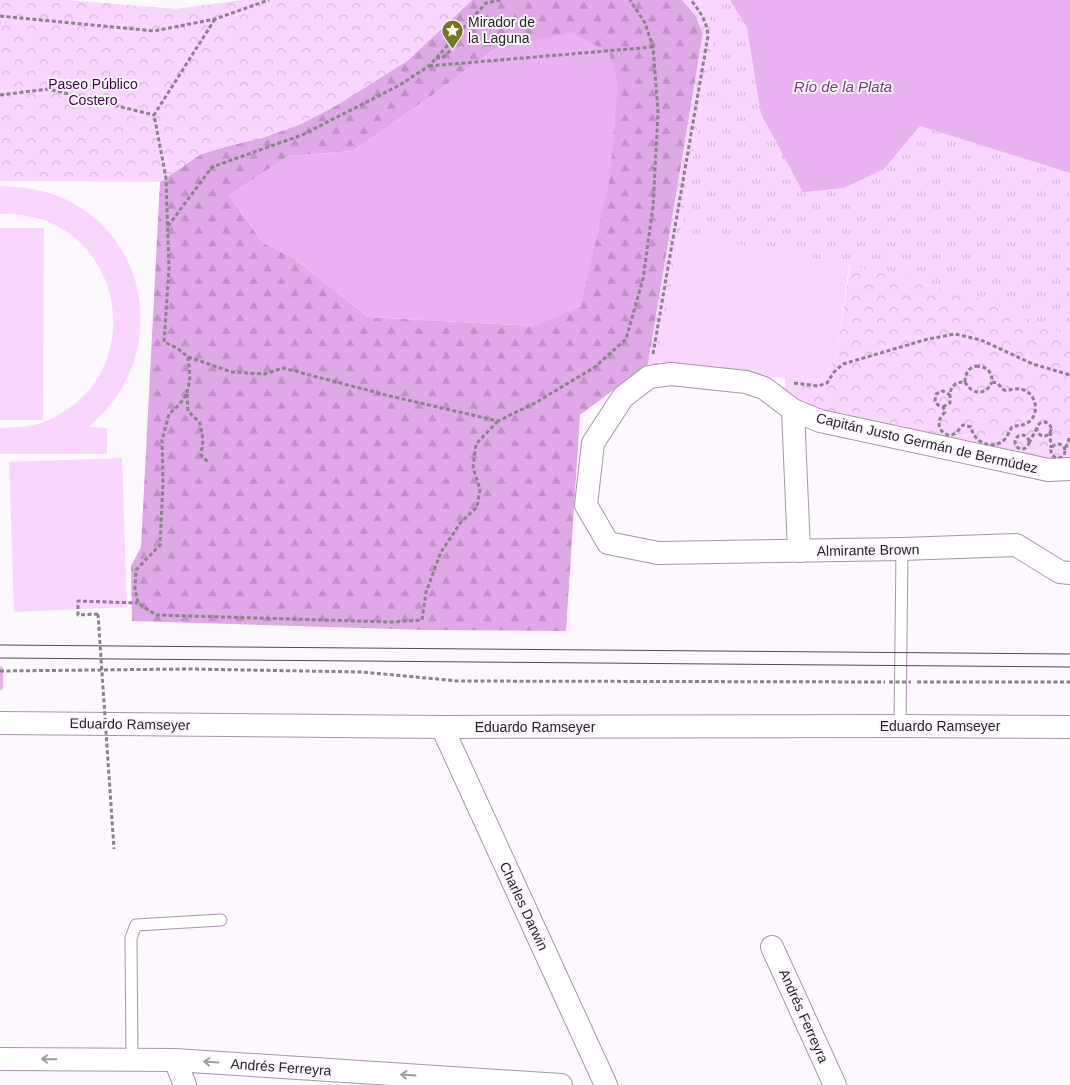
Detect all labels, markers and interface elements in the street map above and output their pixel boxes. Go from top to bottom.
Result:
place label: Mirador de la Laguna [468,14,535,46]
place icon: Mirador de la Laguna [440,18,464,49]
park label: Paseo Público Costero [48,76,138,108]
water label: Río de la Plata [794,78,892,95]
street label: Capitán Justo Germán de Bermúdez [814,410,1040,476]
street label: Almirante Brown [817,541,919,559]
street label: Eduardo Ramseyer [70,715,191,733]
street label: Eduardo Ramseyer [880,718,1001,734]
street label: Eduardo Ramseyer [475,719,596,735]
street label: Charles Darwin [497,859,551,953]
street label: Andrés Ferreyra [776,967,832,1066]
one-way arrow [41,1054,58,1064]
street label: Andrés Ferreyra [230,1055,332,1079]
one-way arrow [203,1058,219,1067]
one-way arrow [401,1070,417,1079]

